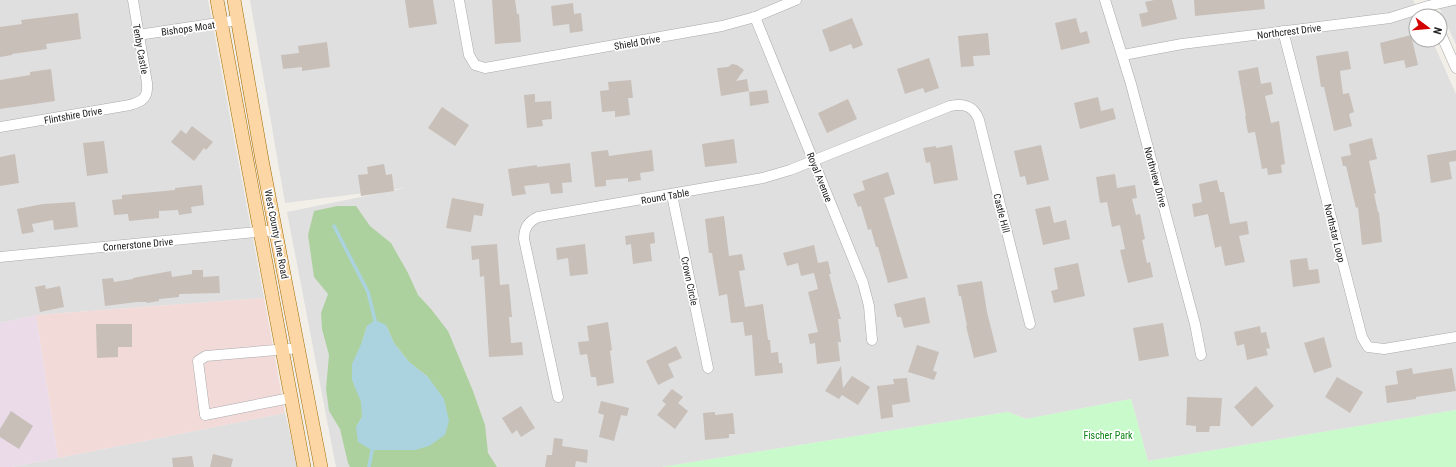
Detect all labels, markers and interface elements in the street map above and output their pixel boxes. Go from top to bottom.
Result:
north arrow [1408,8,1448,48]
street label: Bishops Moat [160,19,216,38]
street label: Northcrest Drive [1256,22,1322,41]
street label: Tenby Castle [131,23,150,75]
text: N [1430,26,1444,36]
street label: Shield Drive [613,33,661,52]
street label: Flintshire Drive [43,105,103,126]
street label: Northview Drive [1142,146,1169,209]
street label: Royal Avenue [805,151,835,204]
street label: Round Table [640,187,690,206]
street label: West County Line Road [262,189,291,280]
street label: Castle Hill [991,192,1012,234]
street label: Northstar Loop [1322,203,1347,263]
street label: Cornerstone Drive [102,236,174,253]
street label: Crown Circle [679,256,700,307]
park label: Fischer Park [1084,430,1133,441]

